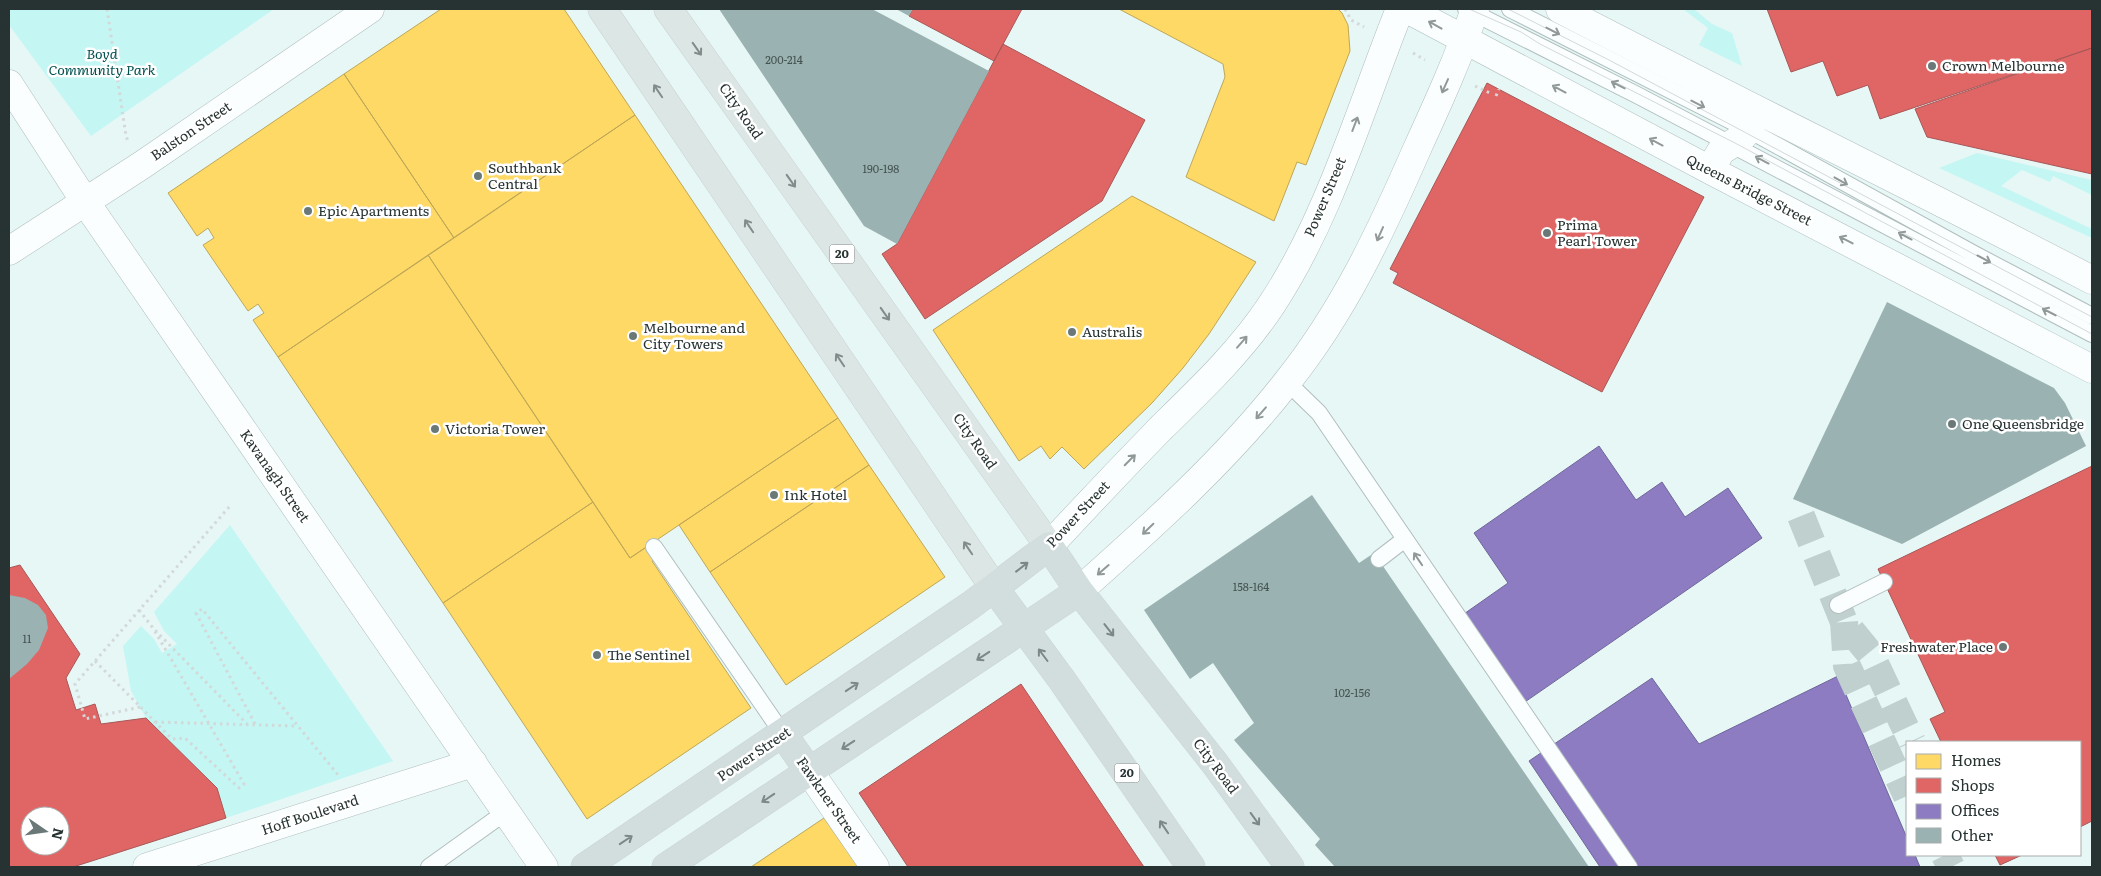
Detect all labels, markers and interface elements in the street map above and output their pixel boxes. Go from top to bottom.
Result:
one-way arrow [1429,19,1443,29]
one-way arrow [1545,27,1560,36]
one-way arrow [692,41,702,55]
park label: Boyd Community Park [49,43,156,79]
house number: 200-214 [765,51,803,67]
place label: Crown Melbourne [1942,55,2065,75]
marker: Crown Melbourne [1926,60,1938,72]
street label: City Road [715,78,769,143]
one-way arrow [1440,78,1450,93]
one-way arrow [1610,80,1625,90]
one-way arrow [653,84,663,98]
one-way arrow [1552,84,1567,94]
street label: Balston Street [146,96,235,165]
one-way arrow [1690,100,1705,109]
one-way arrow [1351,117,1360,132]
one-way arrow [1649,136,1663,146]
street label: Queens Bridge Street [1683,149,1816,230]
street label: Power Street [1298,153,1350,240]
one-way arrow [1754,155,1769,165]
place label: Southbank Central [488,157,562,193]
house number: 190-198 [863,160,899,176]
marker: Southbank Central [472,170,484,182]
one-way arrow [786,174,796,188]
one-way arrow [1834,176,1849,186]
place label: Epic Apartments [318,200,429,220]
marker: Epic Apartments [302,205,314,217]
place label: Prima Pearl Tower [1557,214,1637,250]
one-way arrow [744,219,754,233]
one-way arrow [1374,226,1384,241]
marker: Prima Pearl Tower [1541,227,1553,239]
one-way arrow [1898,231,1913,241]
one-way arrow [1839,235,1854,244]
road number: 20 [830,244,854,264]
one-way arrow [1976,254,1991,264]
one-way arrow [880,306,890,320]
one-way arrow [2042,307,2057,316]
place label: Melbourne and City Towers [643,317,745,353]
place label: Australis [1082,321,1142,341]
marker: Australis [1066,326,1078,338]
marker: Melbourne and City Towers [627,330,639,342]
one-way arrow [1236,335,1248,348]
one-way arrow [835,354,845,368]
one-way arrow [1255,406,1267,419]
street label: City Road [949,408,1003,473]
place label: One Queensbridge [1962,413,2084,433]
place label: Victoria Tower [445,418,545,438]
marker: One Queensbridge [1946,418,1958,430]
marker: Victoria Tower [429,423,441,435]
street label: Kavanagh Street [236,425,316,526]
one-way arrow [1124,453,1136,466]
street label: Power Street [1041,475,1114,551]
place label: Ink Hotel [784,484,848,504]
marker: Ink Hotel [768,489,780,501]
one-way arrow [1142,523,1154,535]
one-way arrow [962,541,973,555]
one-way arrow [1413,552,1423,566]
one-way arrow [1015,562,1028,573]
one-way arrow [1097,564,1110,576]
house number: 158-164 [1233,578,1269,594]
one-way arrow [1104,623,1115,636]
house number: 11 [23,630,32,646]
place label: Freshwater Place [1880,636,1993,656]
marker: Freshwater Place [1997,641,2009,653]
place label: The Sentinel [607,644,690,664]
marker: The Sentinel [591,649,603,661]
one-way arrow [1038,649,1049,662]
one-way arrow [977,651,991,661]
one-way arrow [845,682,859,692]
house number: 102-156 [1334,684,1370,700]
street label: Power Street [713,721,795,785]
street label: City Road [1189,734,1244,797]
one-way arrow [841,741,855,751]
legend [1906,741,2081,856]
text: Homes [1951,748,2001,771]
street label: Fawkner Street [793,752,867,847]
road number: 20 [1114,764,1140,782]
text: Shops [1951,773,1994,796]
street label: Hoff Boulevard [259,789,361,839]
one-way arrow [762,793,776,803]
text: Offices [1951,798,1999,821]
north arrow [20,806,70,856]
one-way arrow [1250,812,1260,826]
one-way arrow [1158,820,1169,834]
text: Other [1951,823,1993,846]
text: N [48,826,70,842]
one-way arrow [619,835,633,845]

